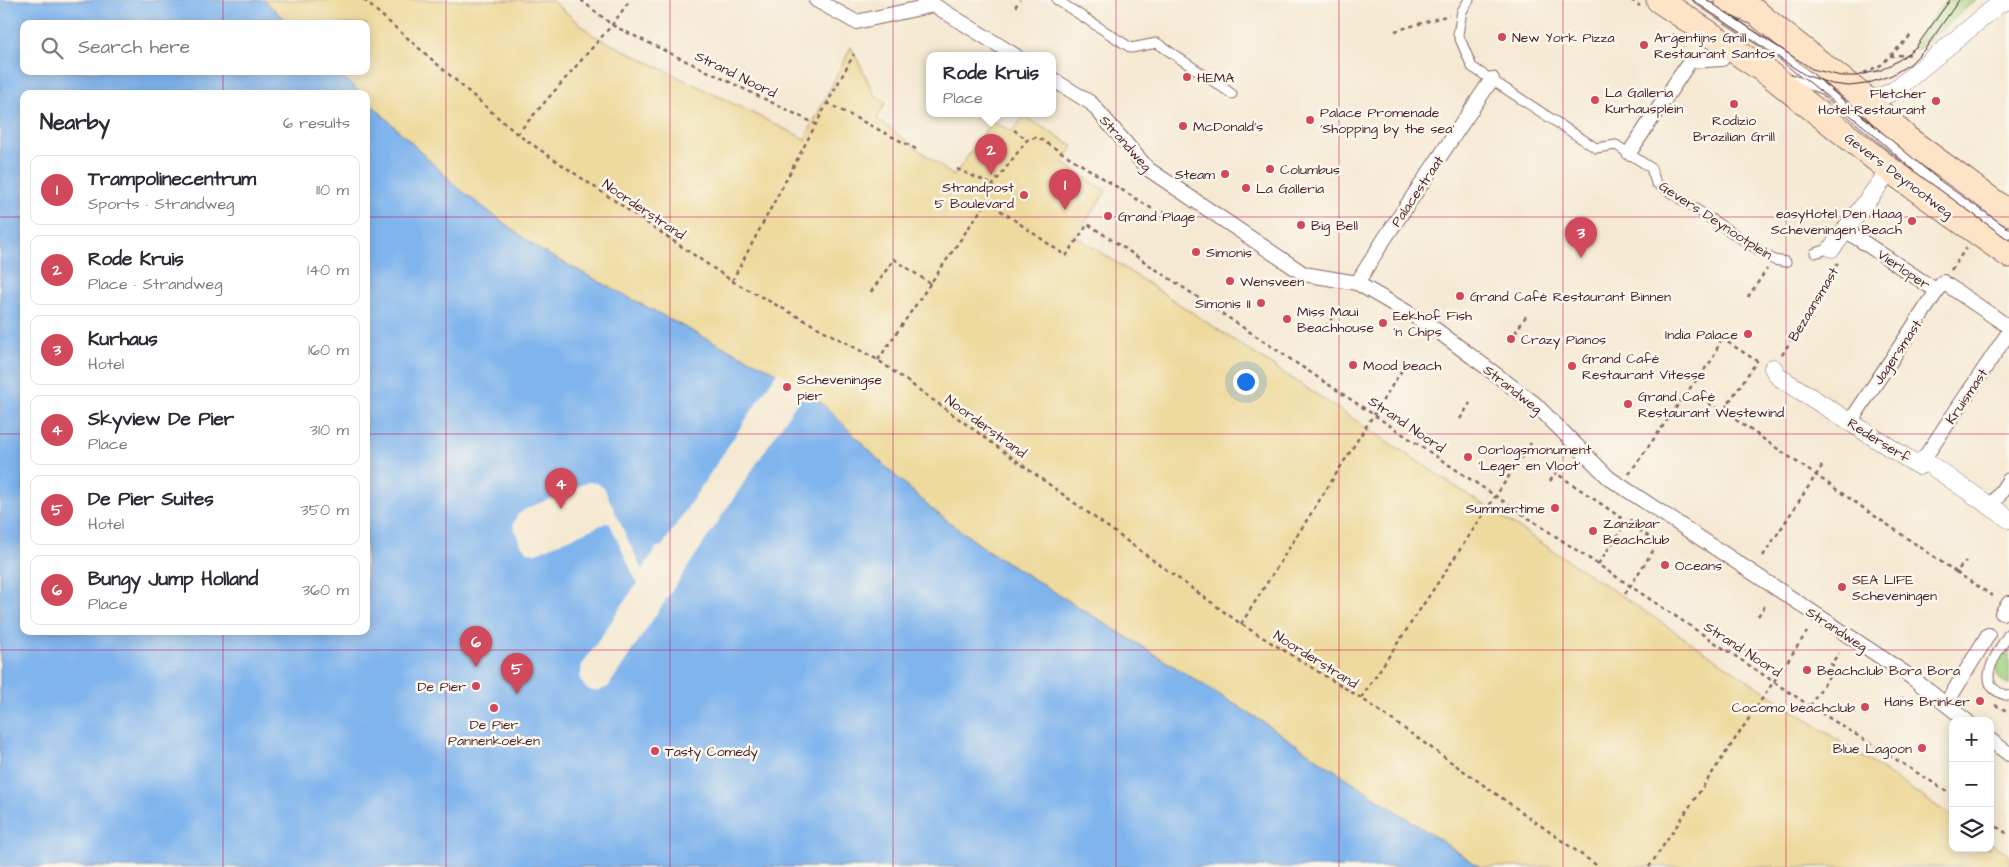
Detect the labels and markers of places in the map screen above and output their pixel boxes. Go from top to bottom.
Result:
place label: New York Pizza [1512,28,1615,48]
place label: Argentijns Grill Restaurant Santos [1654,28,1775,64]
marker: New York Pizza [1496,31,1508,43]
marker: Argentijns Grill Restaurant Santos [1638,39,1650,51]
place label: HEMA [1197,68,1234,88]
marker: HEMA [1181,71,1193,83]
place label: La Galleria Kurhausplein [1605,83,1683,119]
place label: Fletcher Hotel-Restaurant [1818,84,1926,120]
marker: La Galleria Kurhausplein [1589,94,1601,106]
marker: Fletcher Hotel-Restaurant [1930,95,1942,107]
marker: Rodizio Brazilian Grill [1728,98,1740,110]
place label: Palace Promenade 'Shopping by the sea' [1320,103,1455,139]
place label: Rodizio Brazilian Grill [1693,111,1775,147]
marker: Palace Promenade 'Shopping by the sea' [1304,114,1316,126]
place label: McDonald's [1193,117,1263,137]
marker: McDonald's [1177,120,1189,132]
pin: 2 [975,134,1007,175]
place label: Columbus [1280,160,1340,180]
marker: Columbus [1264,163,1276,175]
place label: Steam [1175,165,1215,185]
marker: Steam [1219,168,1231,180]
pin: 1 [1049,169,1081,210]
place label: Strandpost 5 Boulevard [934,178,1014,214]
place label: La Galleria [1256,179,1324,199]
marker: La Galleria [1240,182,1252,194]
marker: Strandpost 5 Boulevard [1018,189,1030,201]
place label: easyHotel Den Haag Scheveningen Beach [1771,204,1902,240]
place label: Grand Plage [1118,207,1196,227]
marker: Grand Plage [1102,210,1114,222]
marker: easyHotel Den Haag Scheveningen Beach [1906,215,1918,227]
place label: Big Bell [1311,216,1358,236]
pin: 3 [1565,217,1597,258]
marker: Big Bell [1295,219,1307,231]
place label: Simonis [1206,243,1252,263]
marker: Simonis [1190,246,1202,258]
place label: Wensveen [1240,272,1304,292]
marker: Wensveen [1224,275,1236,287]
place label: Grand Café Restaurant Binnen [1470,287,1671,307]
marker: Grand Café Restaurant Binnen [1454,290,1466,302]
place label: Simonis II [1195,294,1251,314]
marker: Simonis II [1255,297,1267,309]
place label: Miss Maui Beachhouse [1297,302,1374,338]
place label: Eekhof Fish 'n Chips [1393,306,1472,342]
marker: Miss Maui Beachhouse [1281,313,1293,325]
marker: Eekhof Fish 'n Chips [1377,317,1389,329]
place label: India Palace [1665,325,1738,345]
marker: India Palace [1742,328,1754,340]
place label: Crazy Pianos [1521,330,1606,350]
marker: Crazy Pianos [1505,333,1517,345]
place label: Grand Café Restaurant Vitesse [1582,349,1706,385]
place label: Mood beach [1363,356,1442,376]
marker: Mood beach [1347,359,1359,371]
marker: Grand Café Restaurant Vitesse [1566,360,1578,372]
place label: Scheveningse pier [797,370,883,406]
marker: Scheveningse pier [781,381,793,393]
place label: Grand Café Restaurant Westewind [1638,387,1784,423]
marker: Grand Café Restaurant Westewind [1622,398,1634,410]
place label: Oorlogsmonument 'Leger en Vloot' [1478,440,1592,476]
marker: Oorlogsmonument 'Leger en Vloot' [1462,451,1474,463]
pin: 4 [545,468,577,509]
place label: Summertime [1466,499,1545,519]
marker: Summertime [1549,502,1561,514]
place label: Zanzibar Beachclub [1603,514,1670,550]
marker: Zanzibar Beachclub [1587,525,1599,537]
place label: Oceans [1675,556,1722,576]
marker: Oceans [1659,559,1671,571]
place label: SEA LIFE Scheveningen [1852,570,1937,606]
marker: SEA LIFE Scheveningen [1836,581,1848,593]
pin: 6 [460,626,492,667]
pin: 5 [501,653,533,694]
place label: Beachclub Bora Bora [1817,661,1960,681]
marker: Beachclub Bora Bora [1801,664,1813,676]
place label: De Pier [417,677,466,697]
marker: De Pier [470,680,482,692]
place label: Hans Brinker [1884,692,1970,712]
marker: Hans Brinker [1974,695,1986,707]
place label: Cocomo beachclub [1732,698,1855,718]
marker: Cocomo beachclub [1859,701,1871,713]
marker: De Pier Pannenkoeken [488,702,500,714]
place label: De Pier Pannenkoeken [448,715,540,751]
place label: Blue Lagoon [1833,739,1912,759]
place label: Tasty Comedy [665,742,758,762]
marker: Blue Lagoon [1916,742,1928,754]
marker: Tasty Comedy [649,745,661,757]

